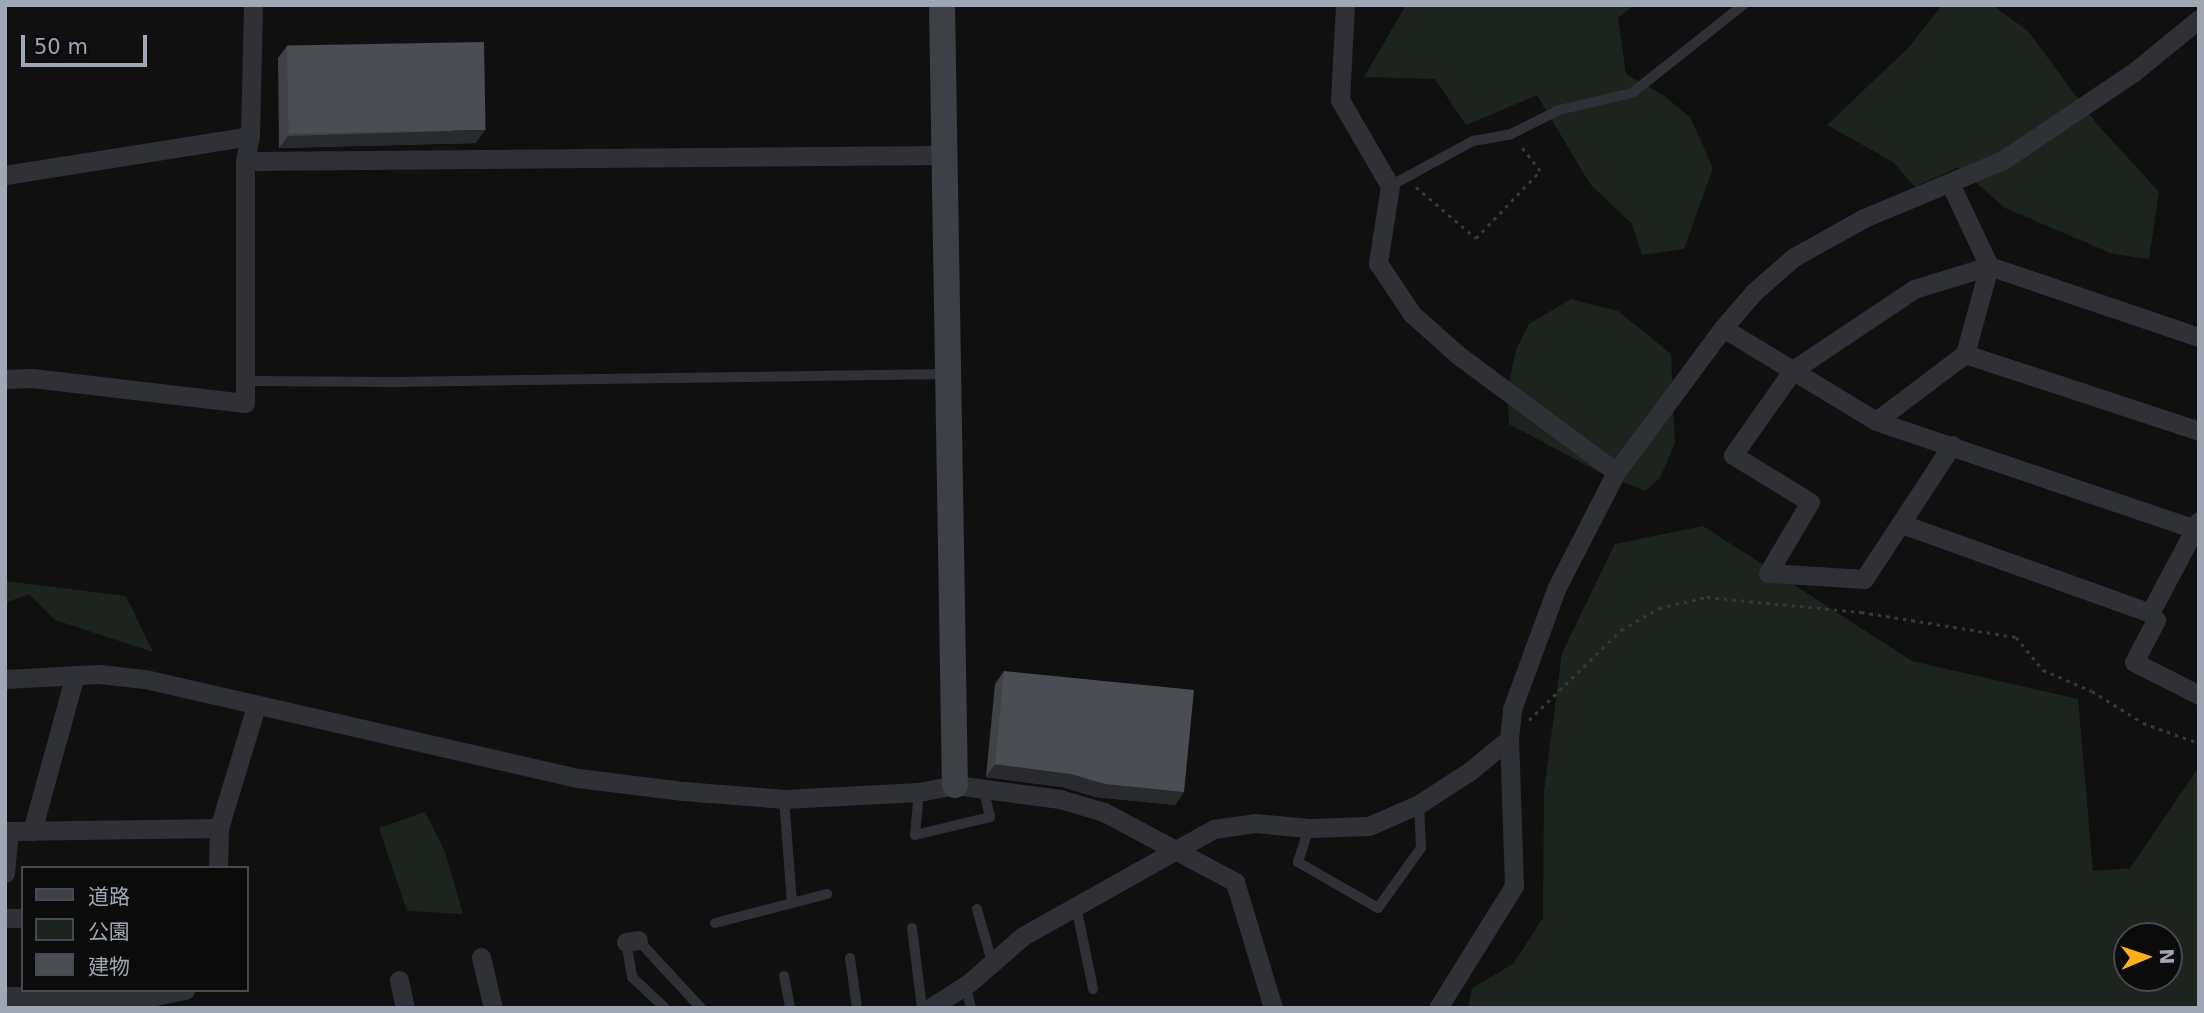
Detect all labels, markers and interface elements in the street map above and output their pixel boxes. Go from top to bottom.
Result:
scale bar [24,21,150,65]
text: 50 m [34,35,88,59]
legend [21,866,248,992]
text: 道路 [88,885,130,909]
text: 公園 [88,920,130,944]
north arrow [2113,922,2183,992]
text: N [2156,948,2178,965]
text: 建物 [88,955,130,979]

